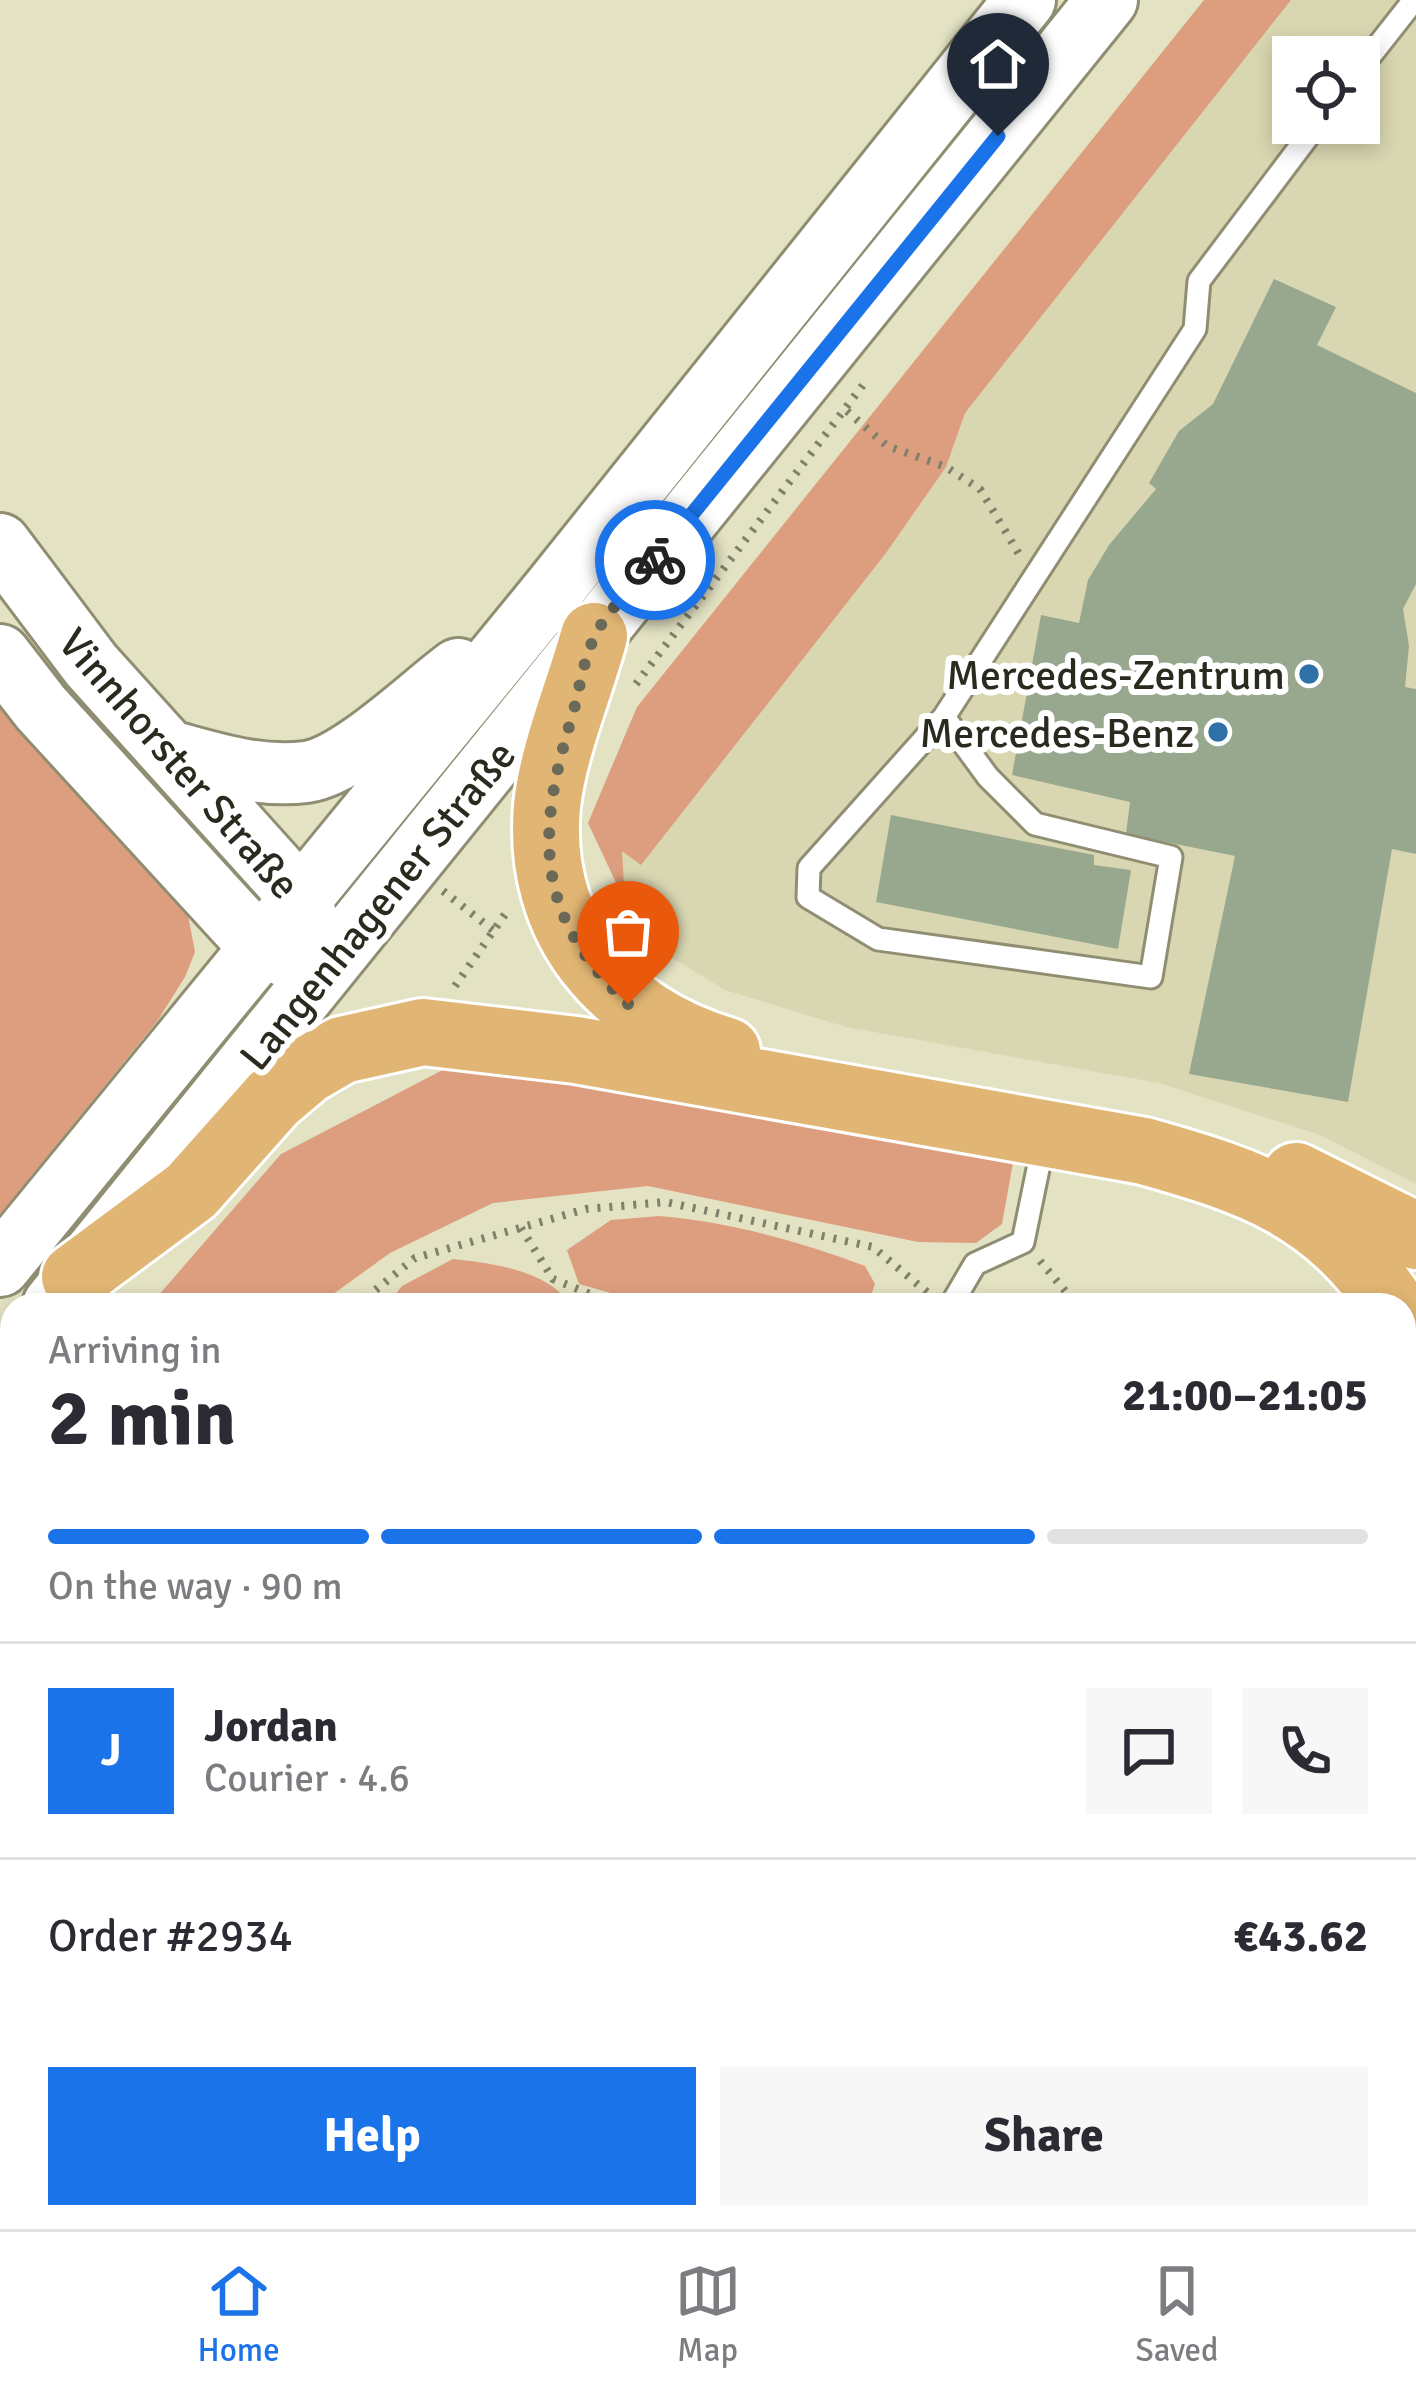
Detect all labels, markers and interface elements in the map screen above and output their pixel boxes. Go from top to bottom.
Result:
pin [947,13,1049,136]
icon: home [965,31,1031,97]
map controls [1272,36,1380,144]
button: locate [1272,36,1380,144]
courier [595,500,715,620]
icon: bike [622,527,688,593]
street label: Vinnhorster Straße [48,618,310,910]
place label: Mercedes-Zentrum [946,650,1285,701]
marker: Mercedes-Zentrum [1296,661,1322,687]
place label: Mercedes-Benz [919,708,1194,759]
marker: Mercedes-Benz [1205,719,1231,745]
street label: Langenhagener Straße [230,731,527,1081]
pin [577,881,679,1004]
icon: bag [595,899,661,965]
text: Arriving in [48,1326,222,1374]
text: 21:00–21:05 [1122,1368,1368,1423]
text: 2 min [48,1371,236,1467]
text: On the way · 90 m [48,1562,343,1610]
button: chat [1086,1688,1212,1814]
button: phone [1242,1688,1368,1814]
text: Jordan [204,1699,338,1754]
text: J [100,1723,122,1778]
text: Courier · 4.6 [204,1754,410,1802]
text: Order #2934 [48,1909,293,1964]
text: €43.62 [1234,1909,1368,1964]
button: Help [48,2067,696,2205]
button: Share [720,2067,1368,2205]
tab: Home [197,2258,280,2371]
tab: Map [675,2258,741,2371]
tab: Saved [1135,2258,1219,2371]

